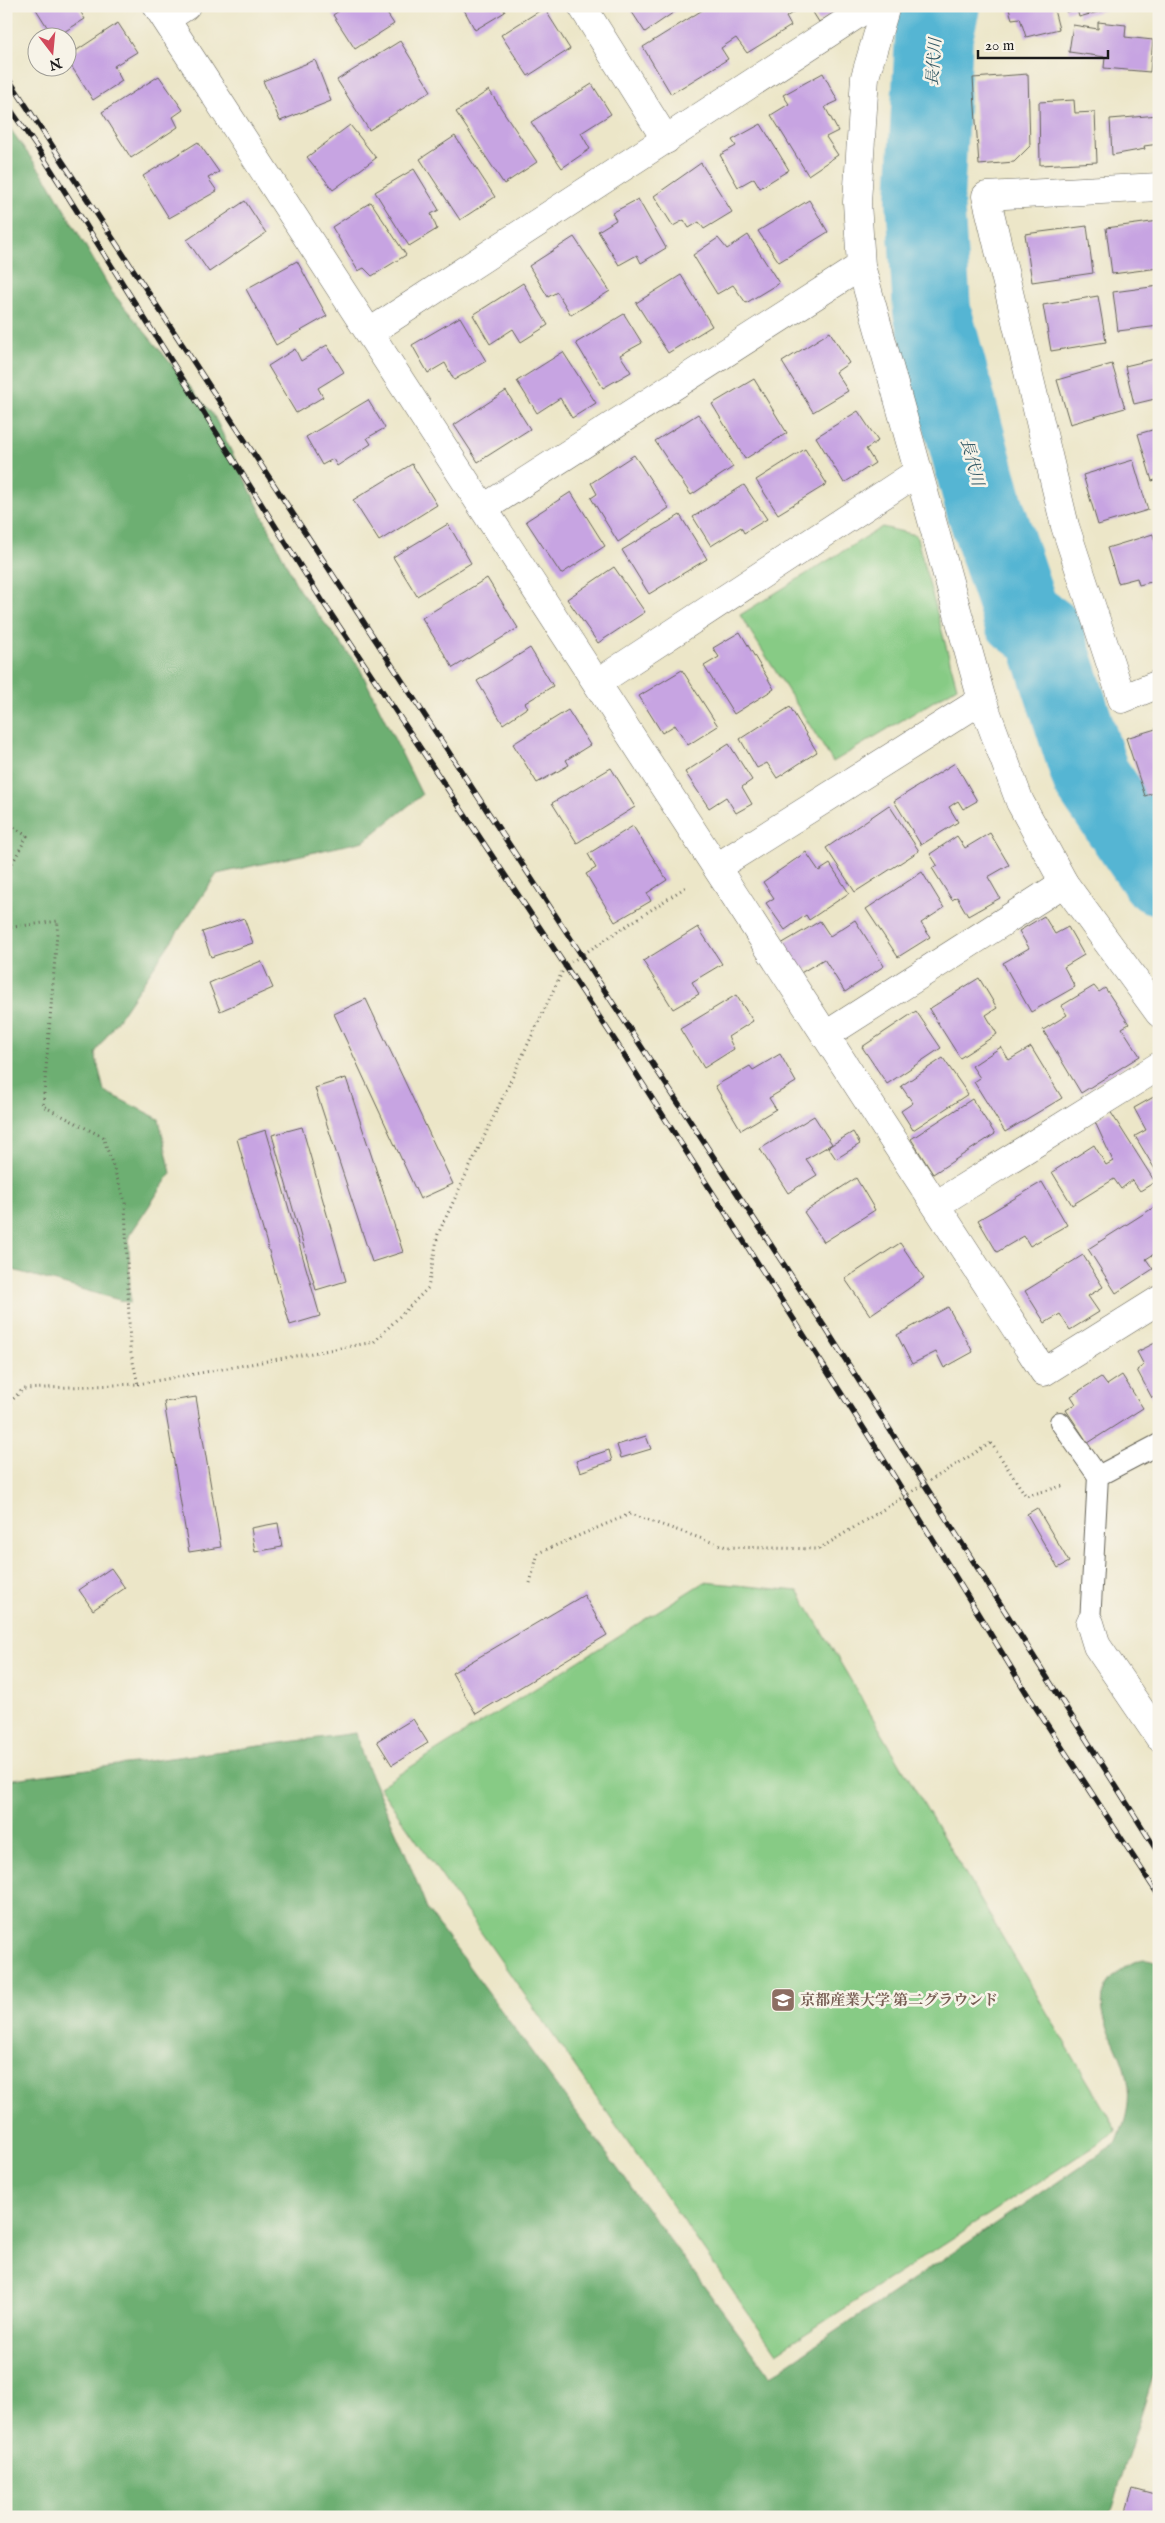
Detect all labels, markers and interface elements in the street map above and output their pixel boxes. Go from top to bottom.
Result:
north arrow [28,28,78,78]
scale bar [978,28,1108,60]
water label: 長代川 [923,36,947,87]
text: 20 m [985,36,1015,55]
text: N [47,53,65,74]
water label: 長代川 [955,437,987,490]
school or university icon: 京都産業大学 第二グラウンド [770,1987,796,2013]
place label: 京都産業大学 第二グラウンド [800,1991,998,2010]

